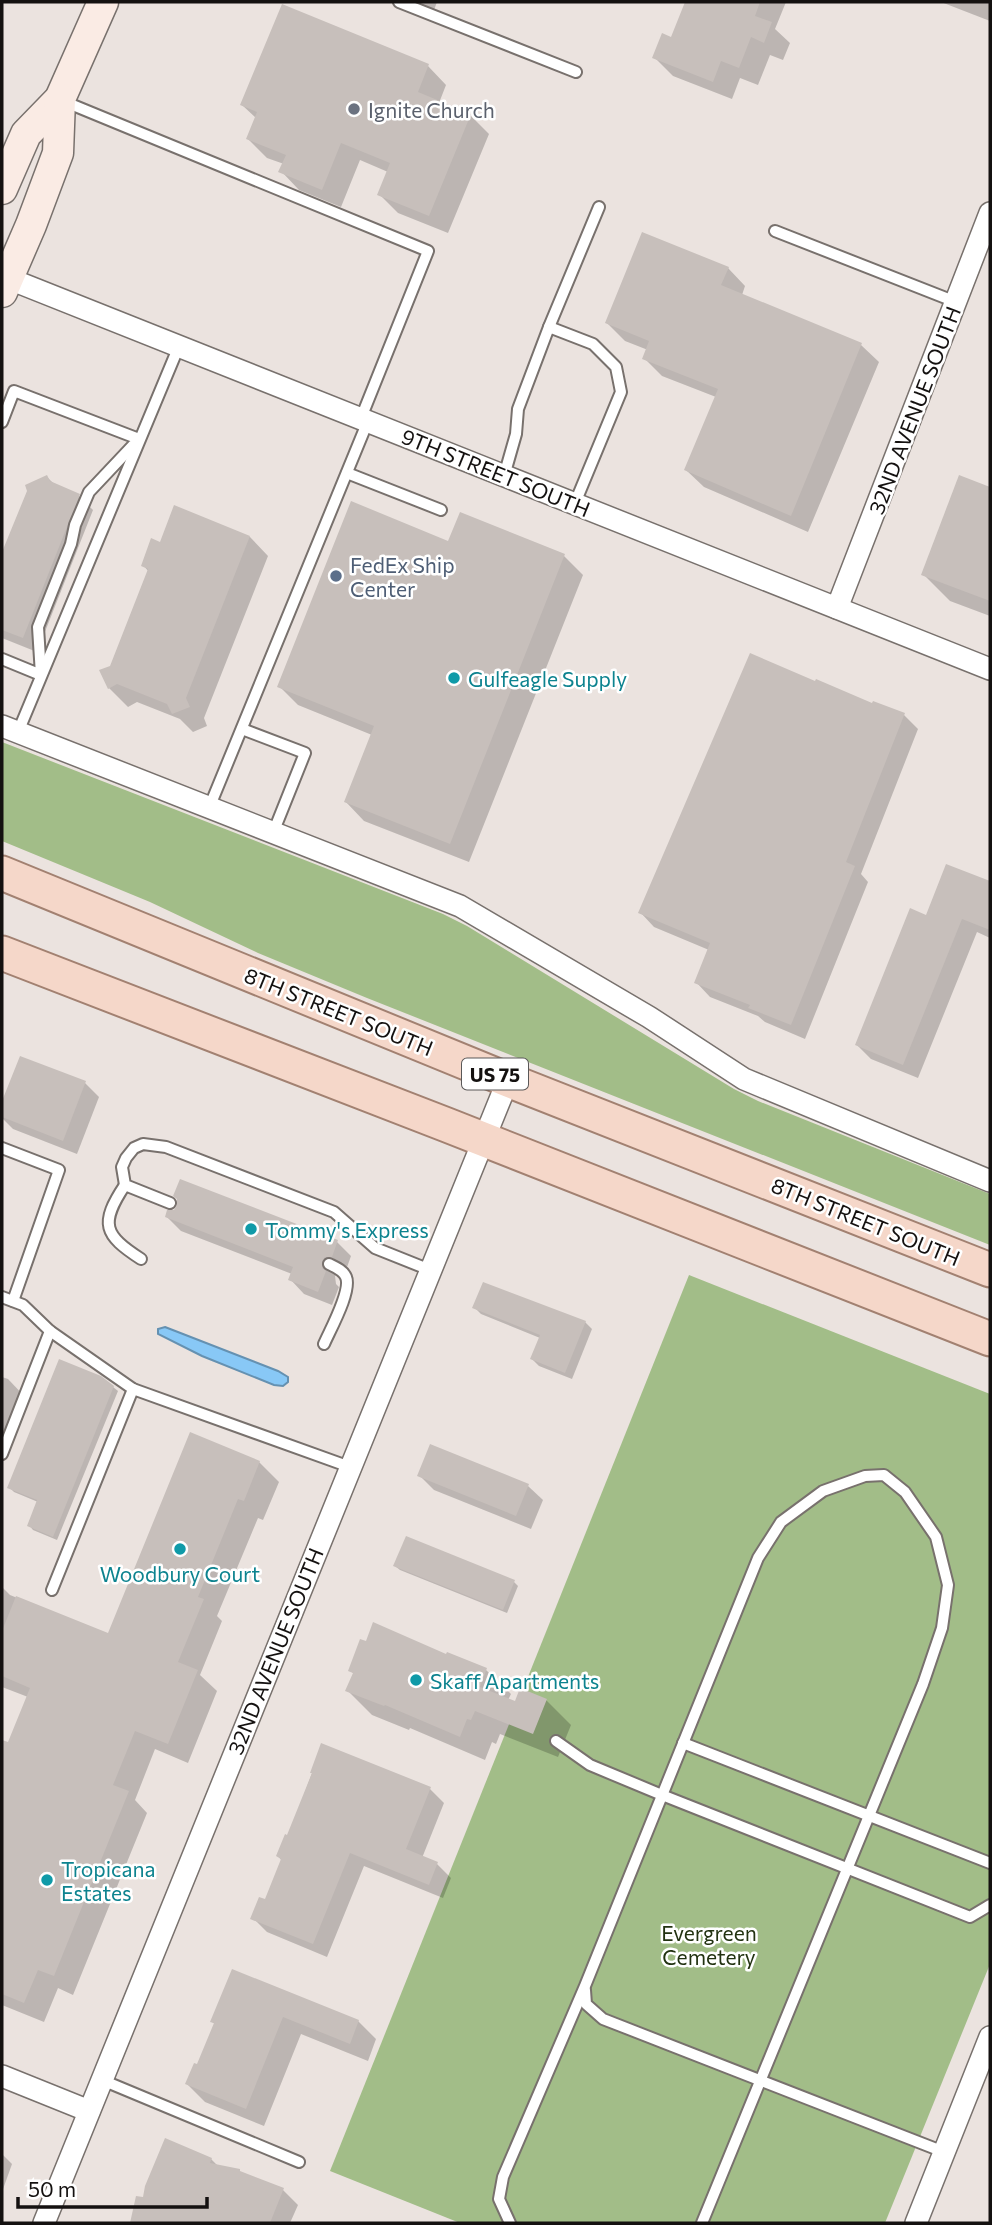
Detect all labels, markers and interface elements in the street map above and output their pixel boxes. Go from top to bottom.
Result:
place label: Ignite Church [368,97,495,122]
marker: Ignite Church [346,101,362,117]
street label: 32ND AVENUE SOUTH [863,303,965,517]
street label: 9TH STREET SOUTH [398,423,594,521]
place label: FedEx Ship Center [350,552,455,601]
marker: FedEx Ship Center [328,568,344,584]
place label: Gulfeagle Supply [468,666,627,691]
marker: Gulfeagle Supply [446,670,462,686]
street label: 8TH STREET SOUTH [241,962,437,1060]
road number: US 75 [462,1058,528,1090]
street label: 8TH STREET SOUTH [768,1172,964,1270]
place label: Tommy's Express [265,1217,429,1242]
marker: Tommy's Express [243,1221,259,1237]
marker: Woodbury Court [172,1541,188,1557]
street label: 32ND AVENUE SOUTH [222,1544,328,1758]
place label: Woodbury Court [100,1561,260,1586]
place label: Skaff Apartments [430,1668,599,1693]
marker: Skaff Apartments [408,1672,424,1688]
place label: Tropicana Estates [61,1856,155,1905]
marker: Tropicana Estates [39,1872,55,1888]
park label: Evergreen Cemetery [661,1920,757,1969]
scale bar [18,2166,206,2210]
text: 50 m [28,2176,76,2201]

